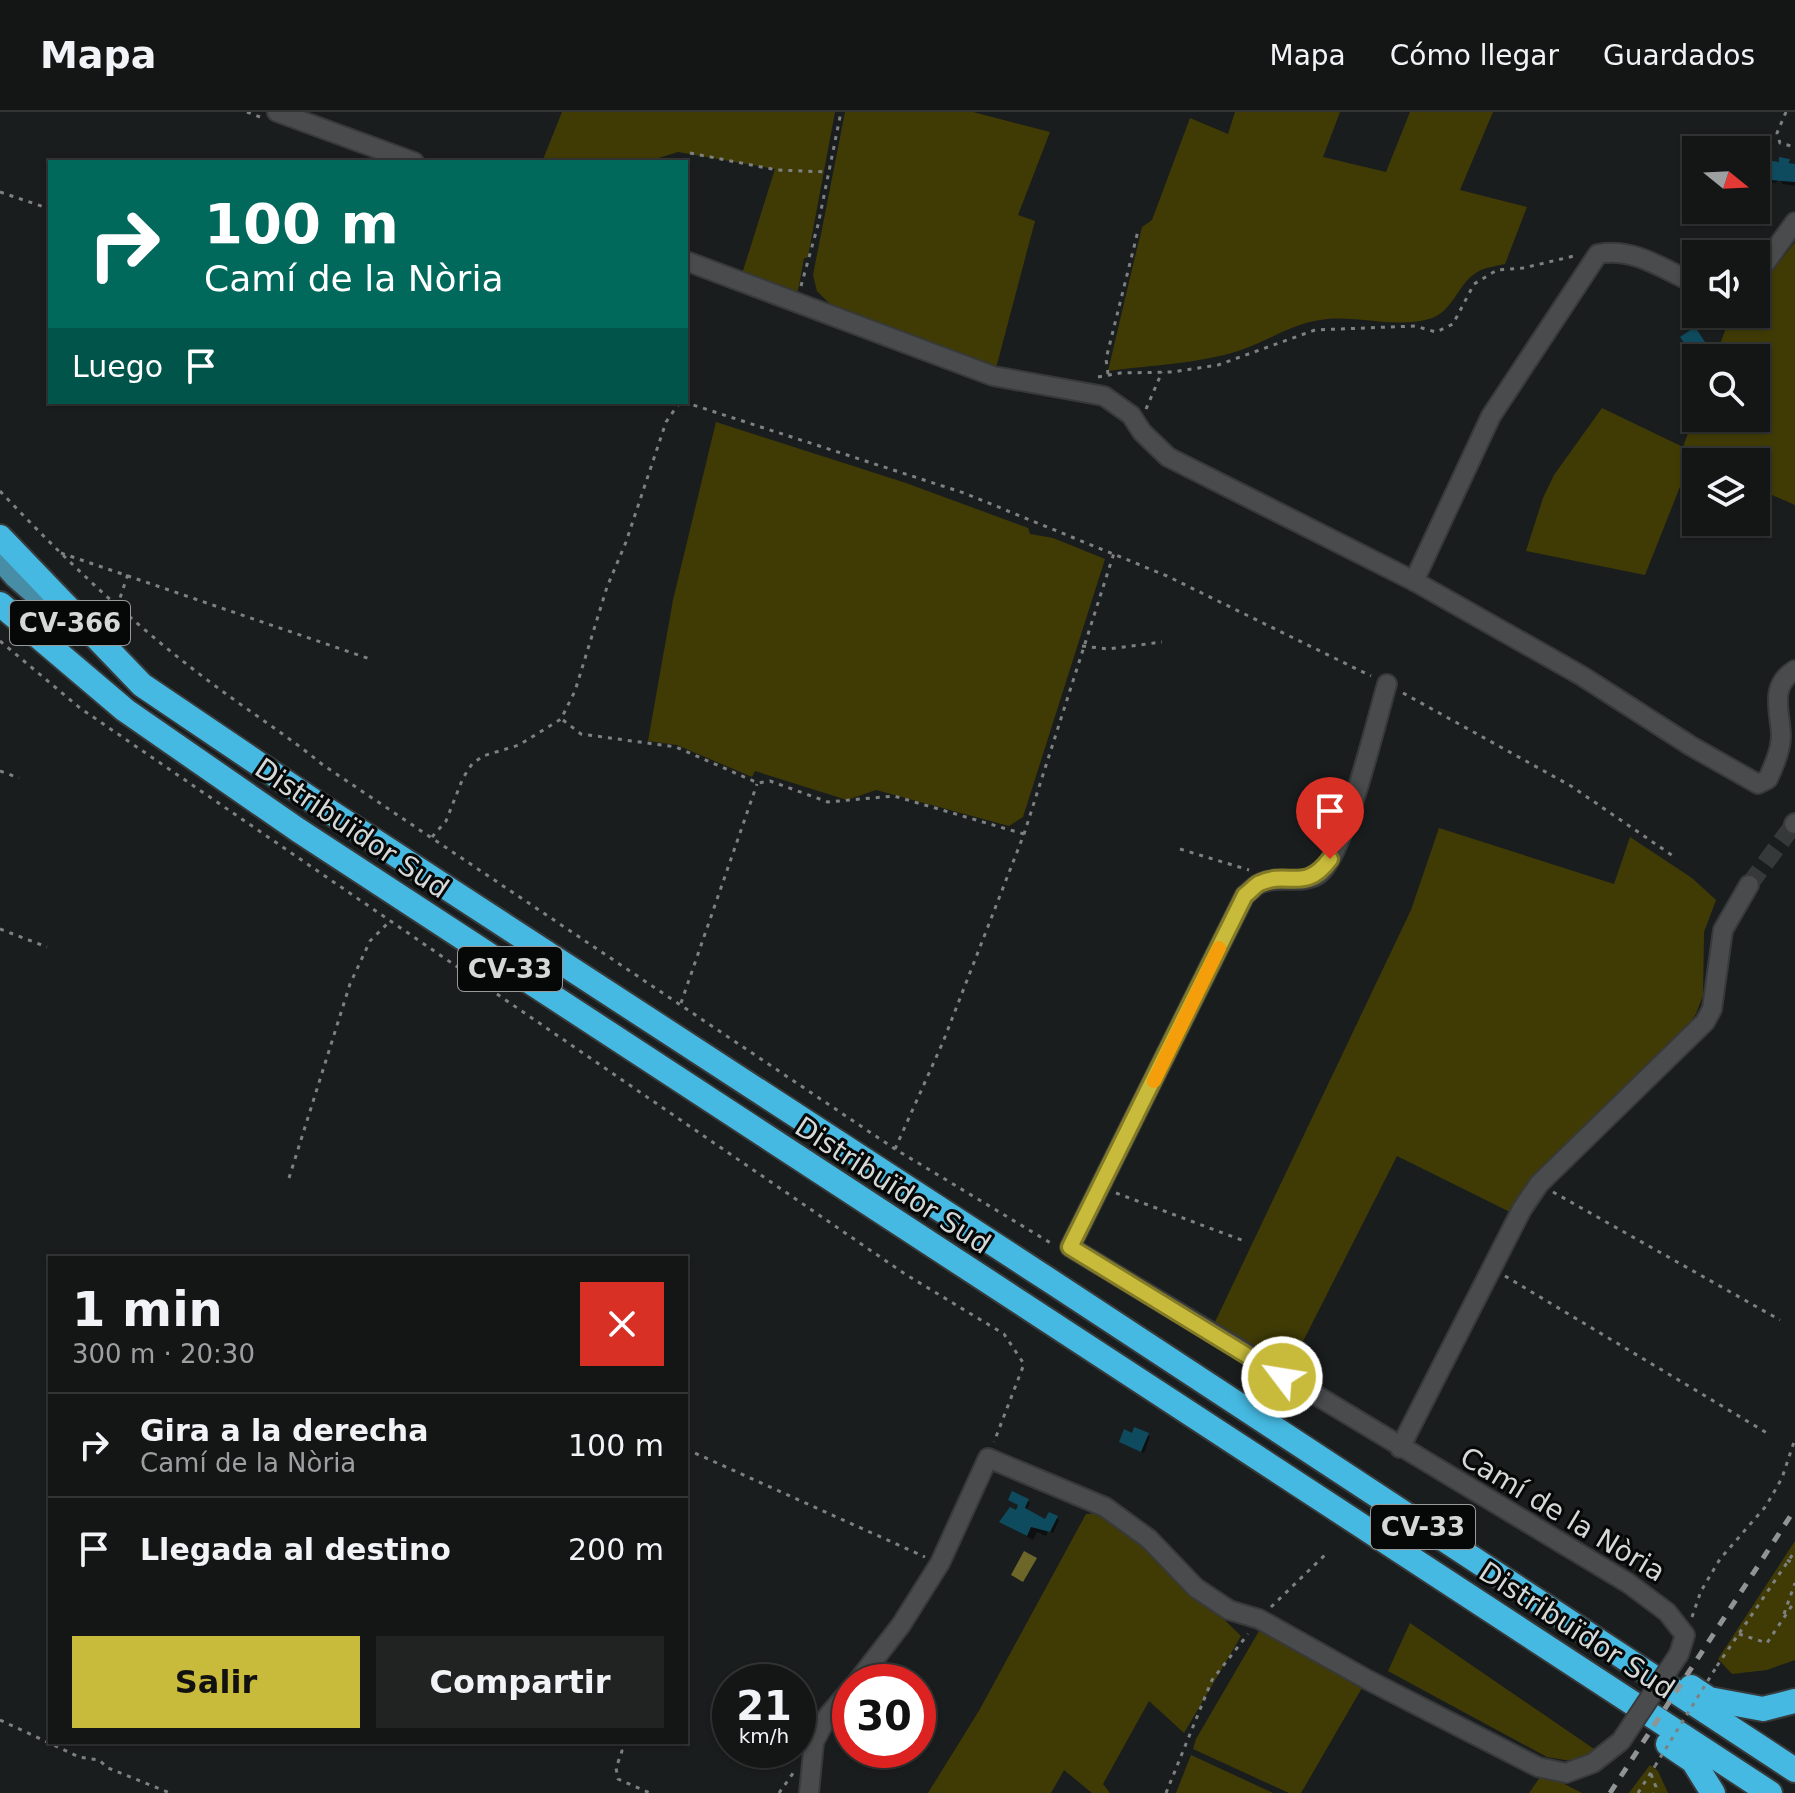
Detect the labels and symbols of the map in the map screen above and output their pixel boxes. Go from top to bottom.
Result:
north arrow [1682,136,1770,224]
road number: CV-366 [10,601,130,645]
street label: Distribuïdor Sud [249,752,455,905]
pin [1296,777,1364,859]
road number: CV-33 [458,947,562,991]
street label: Distribuïdor Sud [789,1110,997,1261]
position arrow [1240,1335,1324,1419]
street label: Camí de la Nòria [1454,1440,1671,1589]
road number: CV-33 [1371,1505,1475,1549]
street label: Distribuïdor Sud [1473,1555,1681,1706]
speed limit sign: 30 [832,1664,936,1768]

